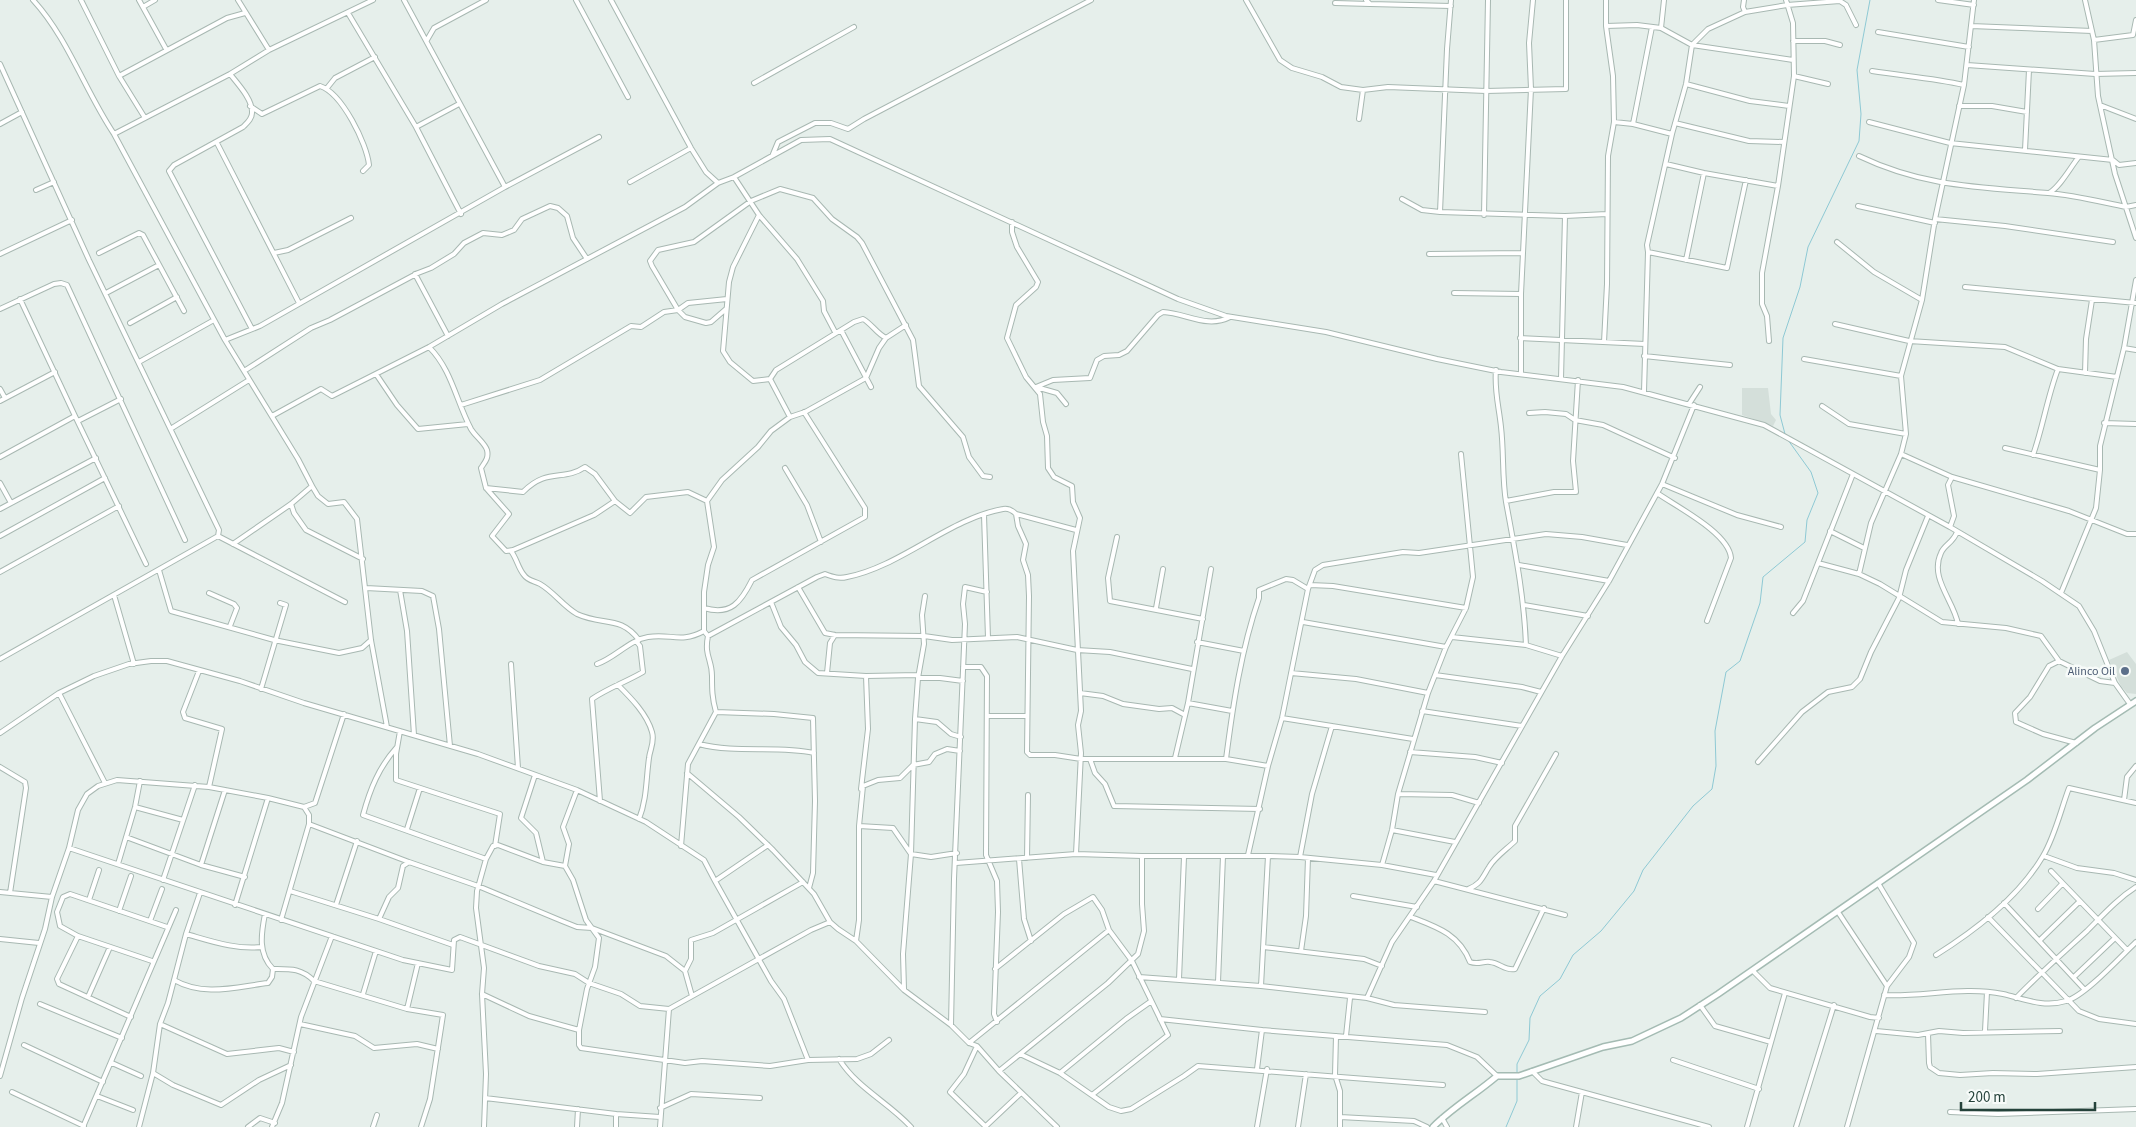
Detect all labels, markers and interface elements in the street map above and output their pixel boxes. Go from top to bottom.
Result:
place label: Alinco Oil [2068,663,2115,680]
marker: Alinco Oil [2119,665,2131,677]
scale bar [1961,1080,2095,1112]
text: 200 m [1968,1087,2006,1108]

